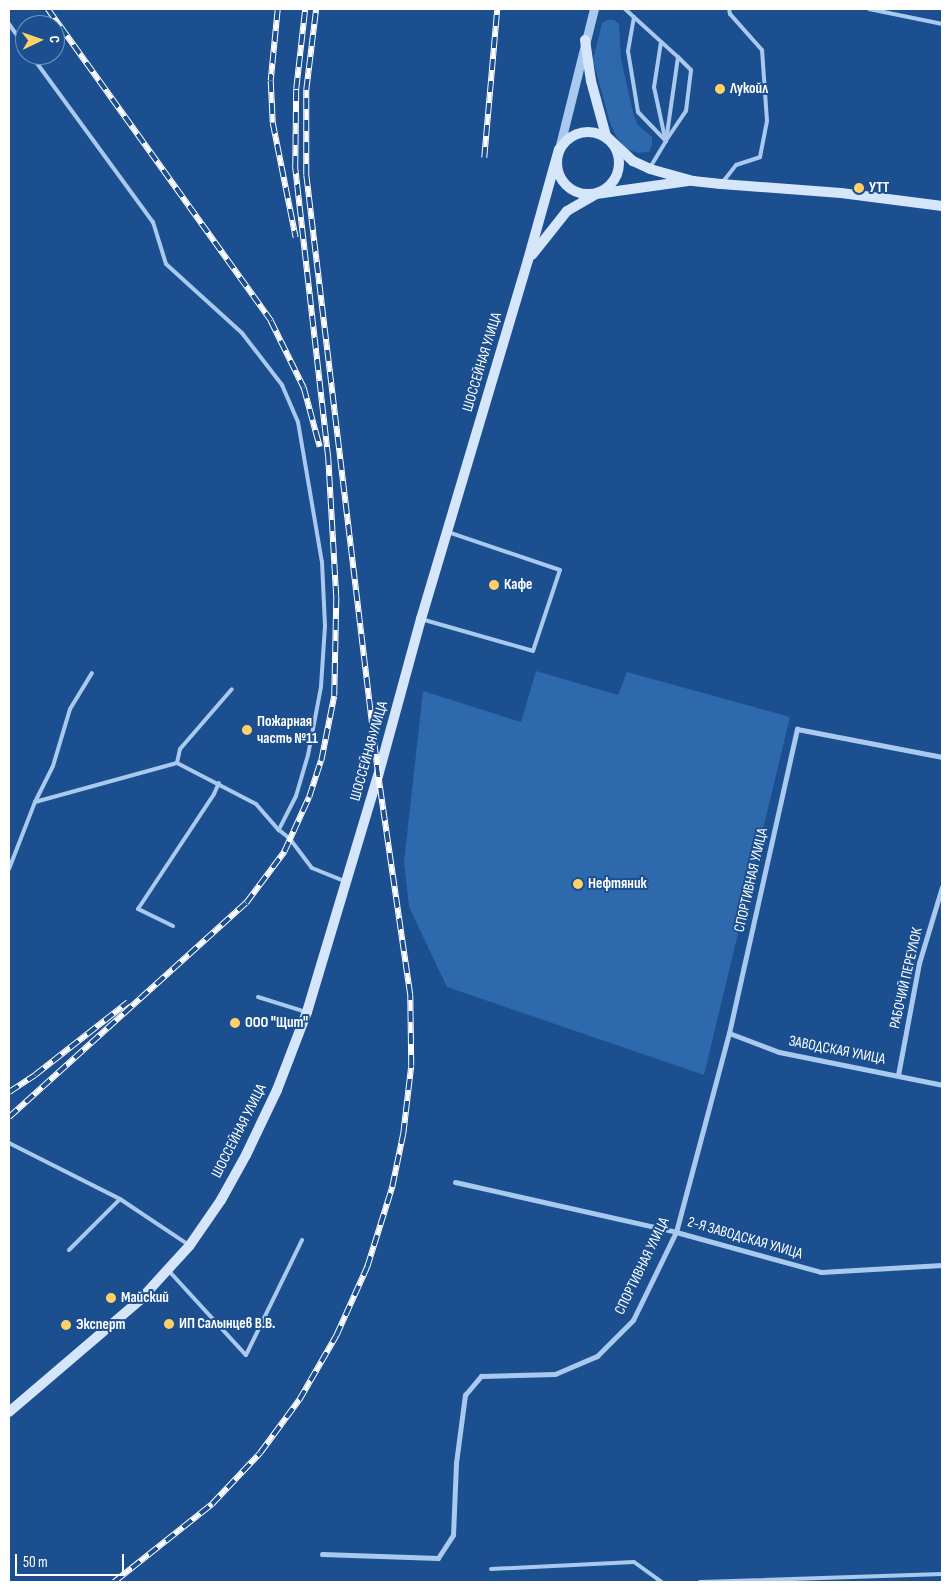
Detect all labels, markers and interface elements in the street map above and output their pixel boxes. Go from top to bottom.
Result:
north arrow [15,15,65,65]
text: С [46,35,63,43]
place label: Лукойл [730,80,768,98]
marker: Лукойл [714,83,726,95]
place label: УТТ [869,179,889,197]
marker: УТТ [853,182,865,194]
street label: ШОССЕЙНАЯ УЛИЦА [458,310,506,414]
place label: Кафе [504,576,533,594]
marker: Кафе [488,579,500,591]
street label: ШОССЕЙНАЯ УЛИЦА [346,699,392,803]
place label: Пожарная часть №11 [257,712,318,747]
marker: Пожарная часть №11 [241,724,253,736]
street label: СПОРТИВНАЯ УЛИЦА [730,826,772,934]
place label: Нефтяник [588,875,647,893]
marker: Нефтяник [572,878,584,890]
street label: РАБОЧИЙ ПЕРЕУЛОК [886,926,926,1030]
place label: ООО "Щит" [245,1014,308,1032]
marker: ООО "Щит" [229,1017,241,1029]
street label: ЗАВОДСКАЯ УЛИЦА [787,1032,887,1068]
street label: ШОССЕЙНАЯ УЛИЦА [208,1081,270,1181]
street label: 2-Я ЗАВОДСКАЯ УЛИЦА [685,1213,805,1263]
street label: СПОРТИВНАЯ УЛИЦА [611,1214,673,1318]
place label: Майский [121,1289,169,1307]
marker: Майский [105,1292,117,1304]
place label: ИП Салынцев В.В. [179,1315,276,1333]
place label: Эксперт [76,1316,125,1334]
marker: ИП Салынцев В.В. [163,1318,175,1330]
marker: Эксперт [60,1319,72,1331]
scale bar [18,1544,126,1576]
text: 50 m [23,1553,48,1572]

